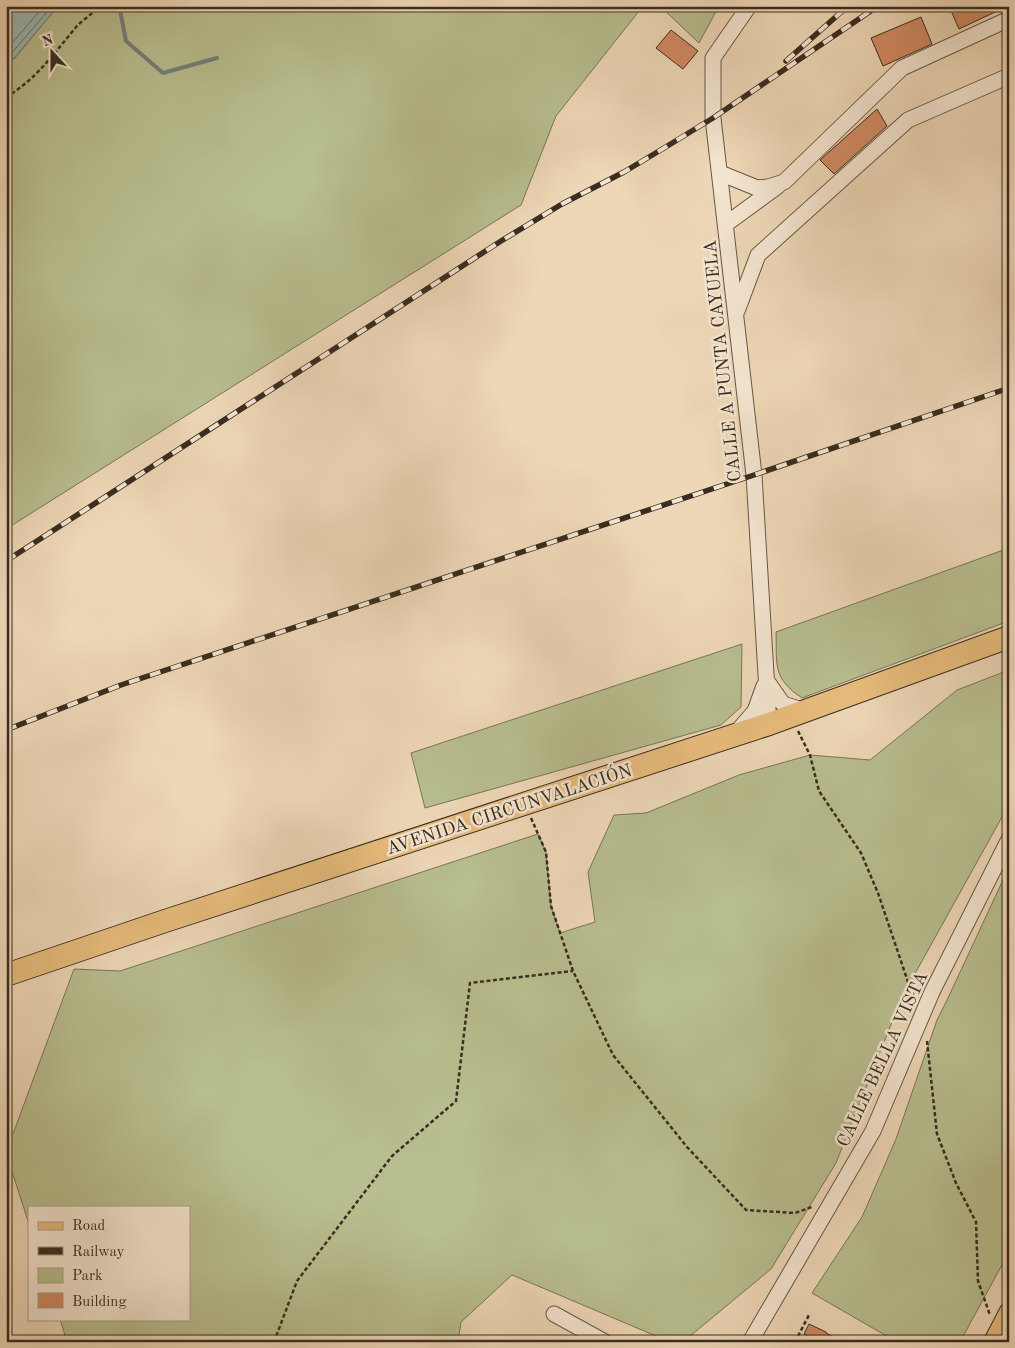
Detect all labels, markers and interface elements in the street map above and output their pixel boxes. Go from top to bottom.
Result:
north arrow [28,28,78,78]
text: N [40,32,55,49]
street label: CALLE A PUNTA CAYUELA [701,239,745,483]
street label: AVENIDA CIRCUNVALACIÓN [383,757,635,858]
street label: CALLE BELLA VISTA [834,969,932,1150]
legend [28,1206,190,1320]
text: Road [72,1219,106,1234]
text: Railway [72,1245,125,1260]
text: Park [72,1269,103,1284]
text: Building [72,1295,127,1310]

